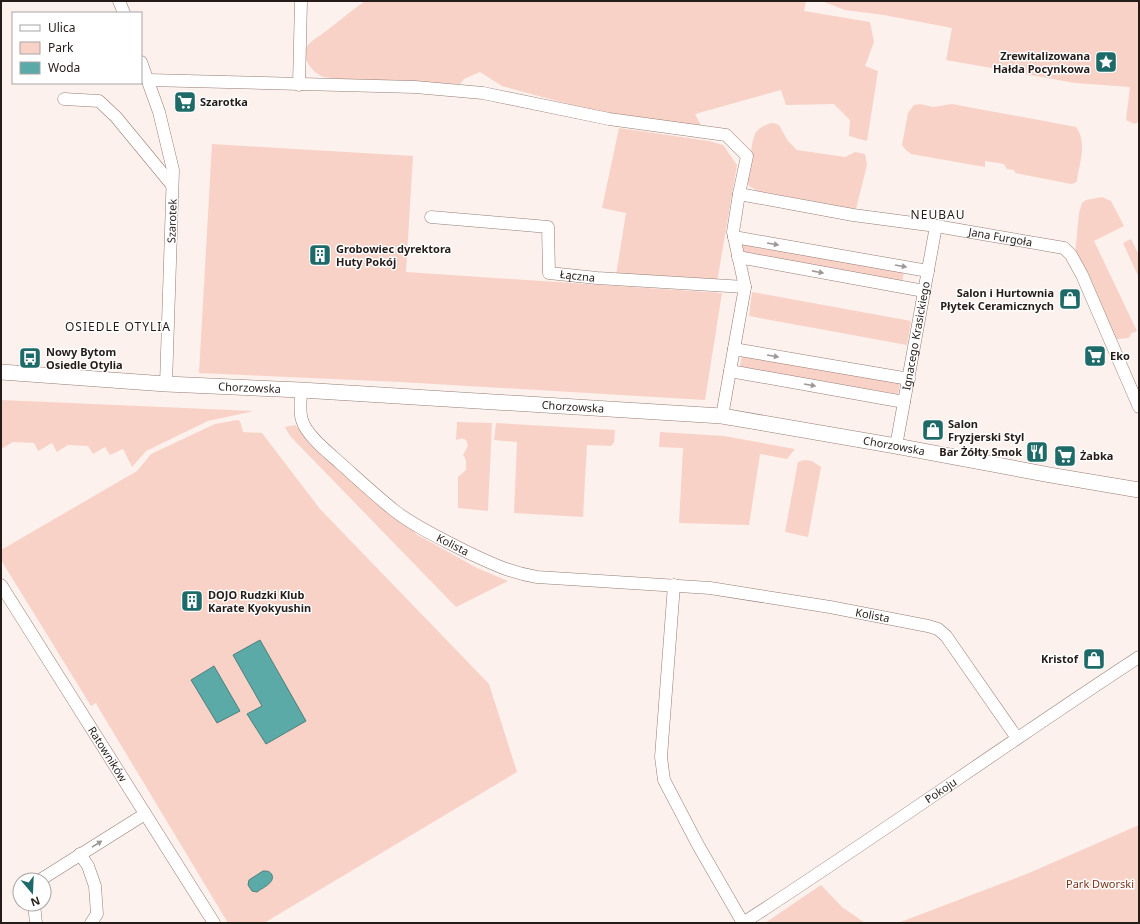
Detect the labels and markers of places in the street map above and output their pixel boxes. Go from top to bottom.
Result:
place label: Zrewitalizowana Hałda Pocynkowa [993,48,1090,76]
place icon: Zrewitalizowana Hałda Pocynkowa [1093,49,1119,75]
supermarket icon: Szarotka [172,89,198,115]
place label: Szarotka [200,94,248,109]
place label: Grobowiec dyrektora Huty Pokój [336,241,451,269]
building icon: Grobowiec dyrektora Huty Pokój [307,242,333,268]
place label: Salon i Hurtownia Płytek Ceramicznych [940,285,1054,313]
shop icon: Salon i Hurtownia Płytek Ceramicznych [1057,286,1083,312]
supermarket icon: Eko [1082,343,1108,369]
place label: Nowy Bytom Osiedle Otylia [46,344,123,372]
bus stop icon: Nowy Bytom Osiedle Otylia [17,345,43,371]
place label: Eko [1110,348,1130,363]
place label: Salon Fryzjerski Styl [948,416,1024,444]
shop icon: Salon Fryzjerski Styl [920,417,946,443]
restaurant icon: Bar Żółty Smok [1024,439,1050,465]
supermarket icon: Żabka [1052,443,1078,469]
place label: Bar Żółty Smok [939,444,1022,459]
place label: Żabka [1080,448,1113,463]
place label: DOJO Rudzki Klub Karate Kyokyushin [208,587,311,615]
building icon: DOJO Rudzki Klub Karate Kyokyushin [179,588,205,614]
shop icon: Kristof [1081,646,1107,672]
place label: Kristof [1041,651,1079,666]

